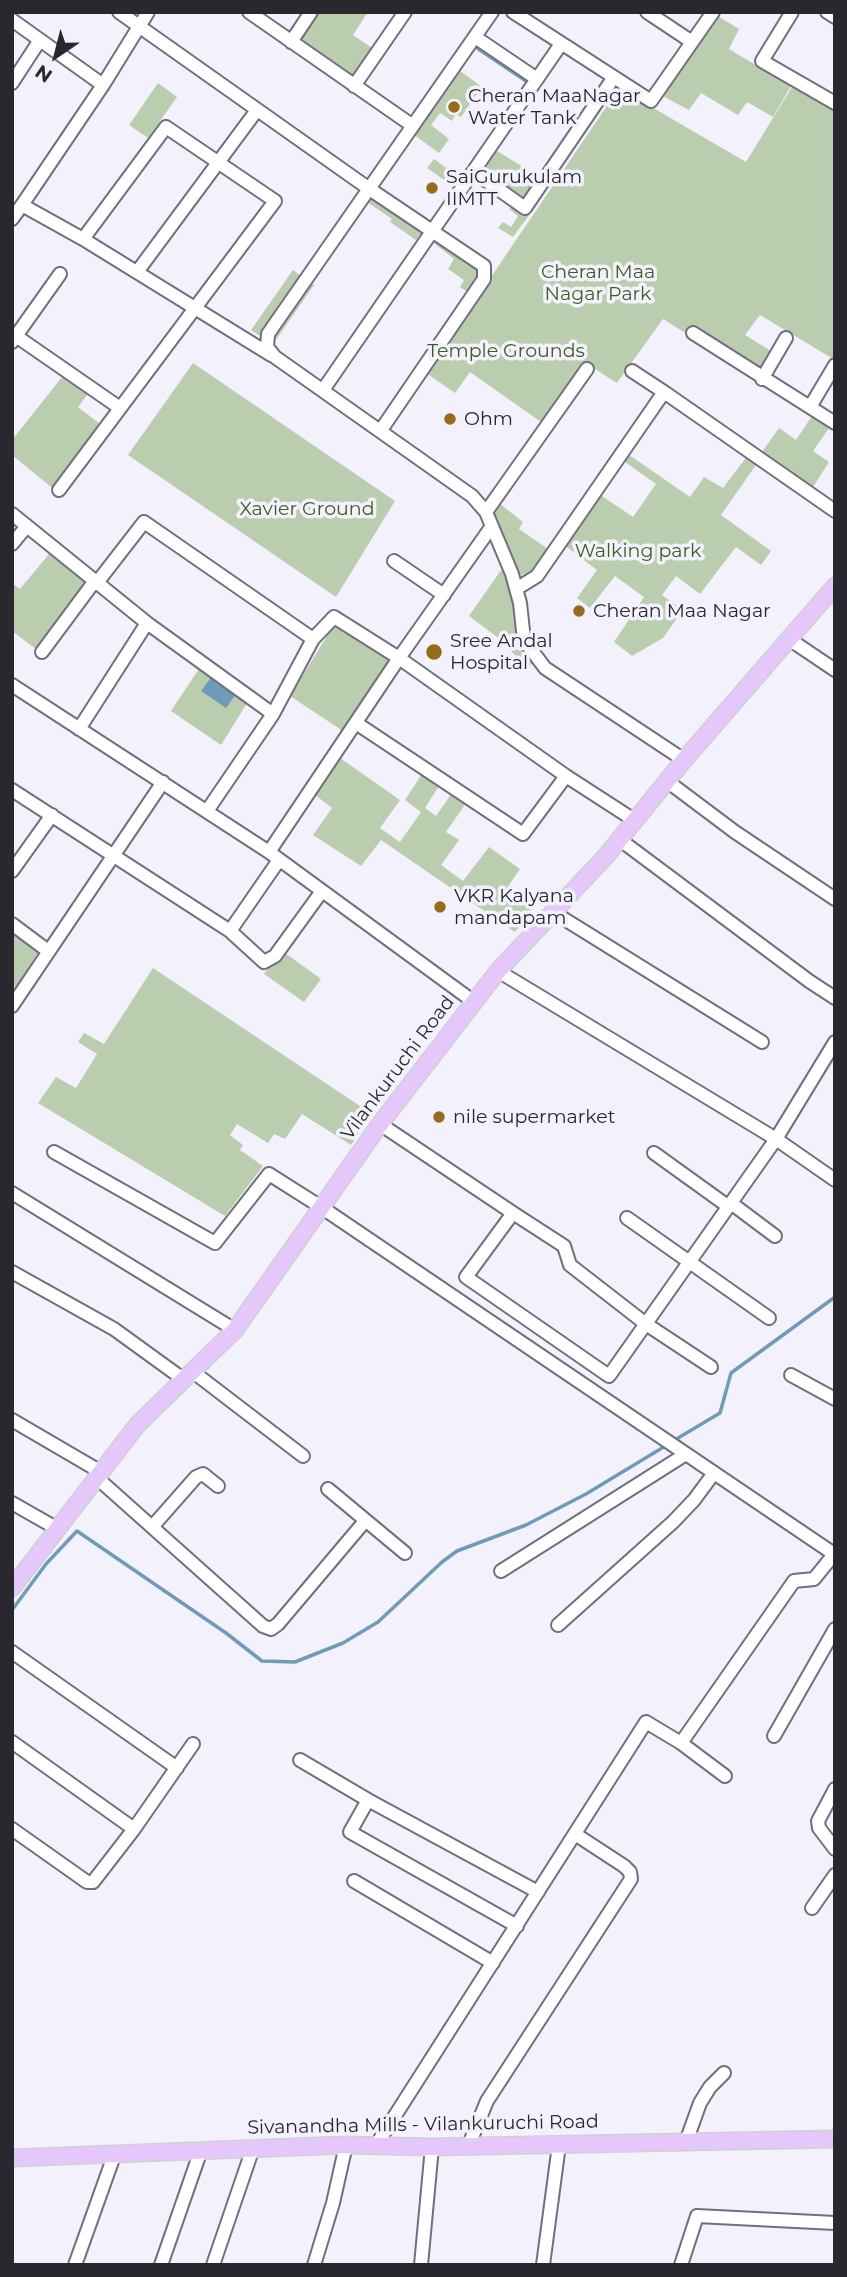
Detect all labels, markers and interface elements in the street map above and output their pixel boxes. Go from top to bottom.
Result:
north arrow [21,21,91,91]
text: N [31,60,57,87]
place label: Cheran MaaNagar Water Tank [468,85,641,129]
marker: Cheran MaaNagar Water Tank [446,99,462,115]
place label: SaiGurukulam IIMTT [446,166,582,210]
marker: SaiGurukulam IIMTT [424,180,440,196]
park label: Cheran Maa Nagar Park [541,261,655,305]
park label: Temple Grounds [427,340,585,362]
place label: Ohm [464,408,513,430]
marker: Ohm [442,411,458,427]
park label: Xavier Ground [239,498,375,520]
park label: Walking park [575,540,701,562]
place label: Cheran Maa Nagar [593,600,771,622]
marker: Cheran Maa Nagar [571,603,587,619]
place label: Sree Andal Hospital [450,630,553,674]
marker: Sree Andal Hospital [424,642,444,662]
place label: VKR Kalyana mandapam [454,885,574,929]
marker: VKR Kalyana mandapam [432,899,448,915]
street label: Vilankuruchi Road [336,991,460,1145]
place label: nile supermarket [453,1106,615,1128]
marker: nile supermarket [431,1109,447,1125]
street label: Sivanandha Mills - Vilankuruchi Road [247,2111,599,2139]

